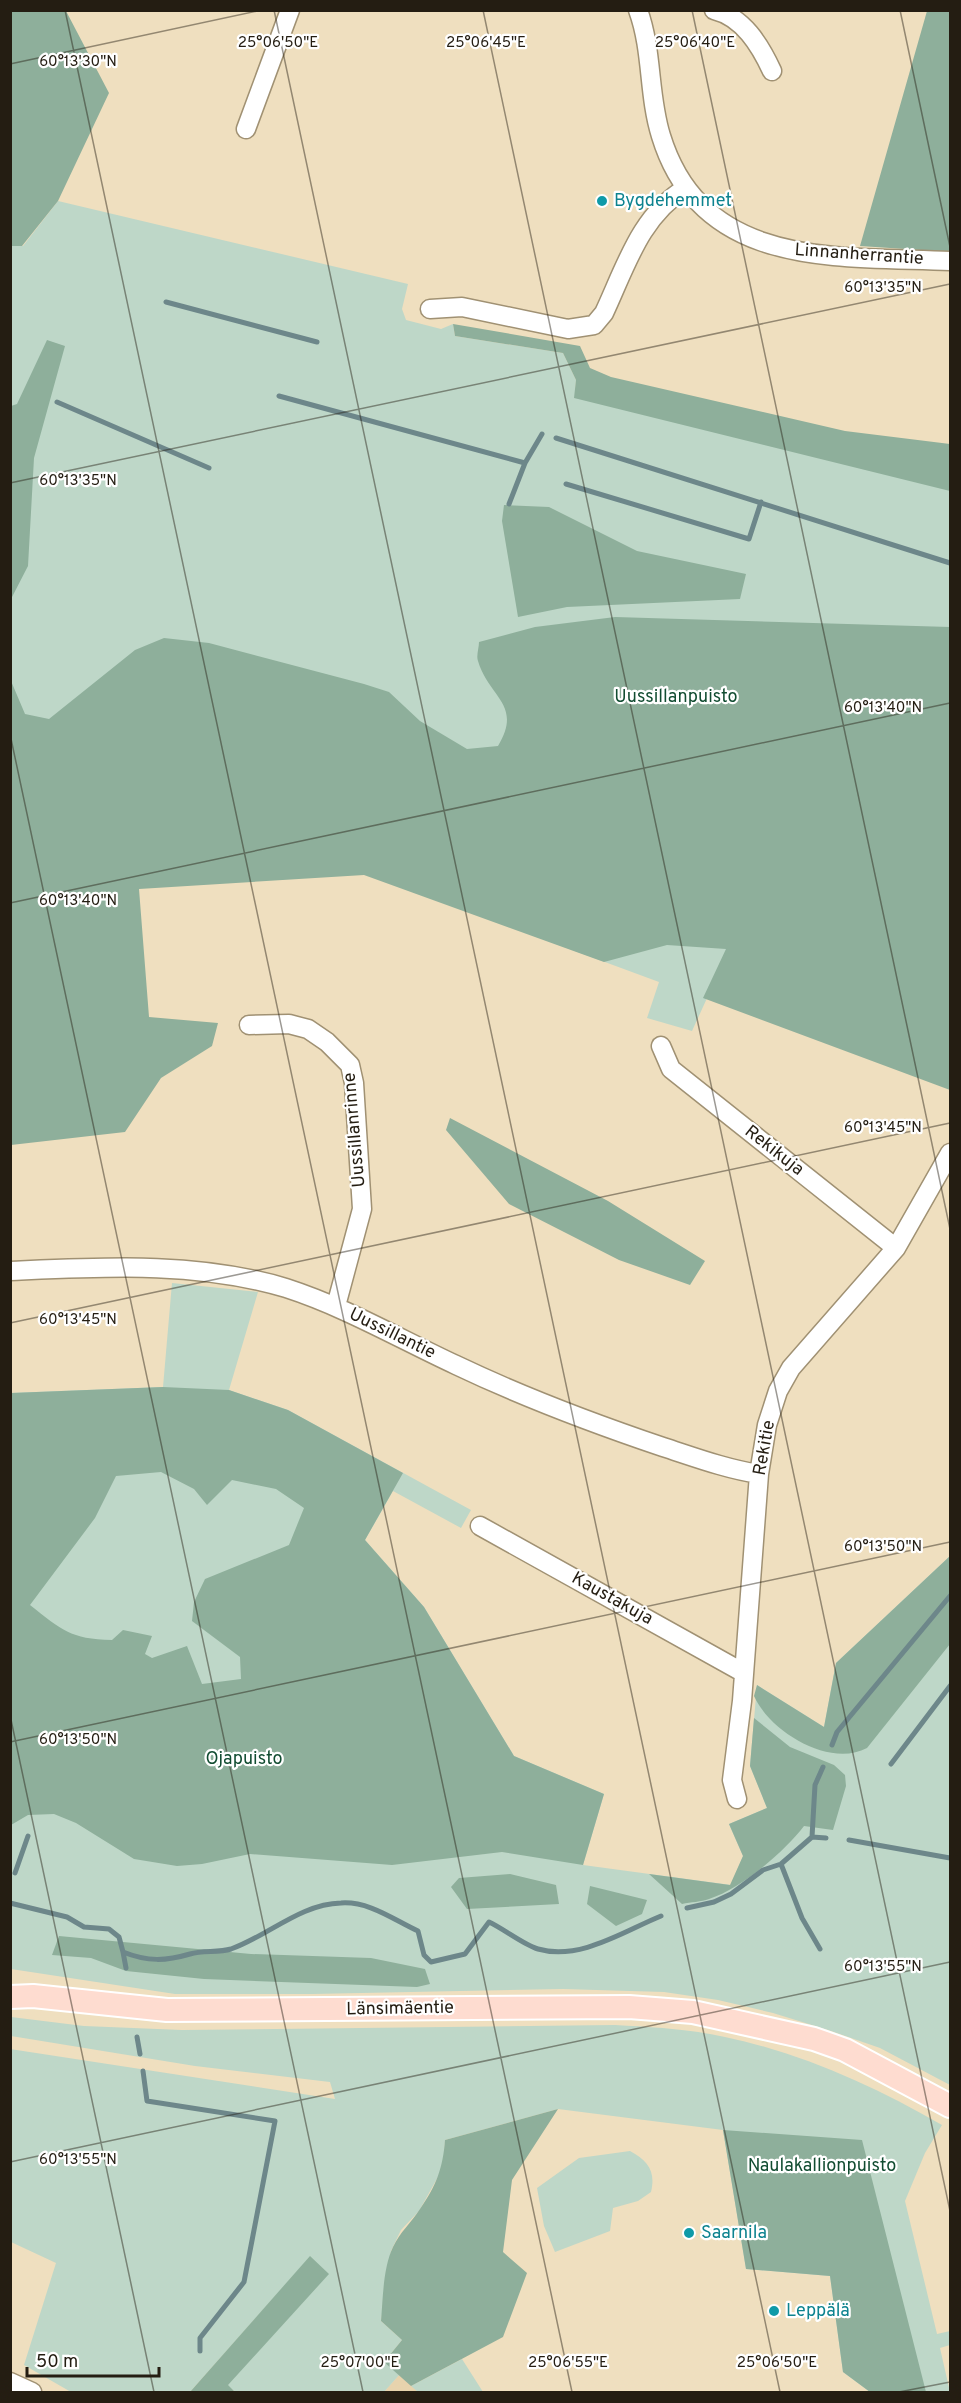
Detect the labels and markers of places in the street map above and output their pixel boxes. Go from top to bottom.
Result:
place label: Bygdehemmet [614,190,732,213]
marker: Bygdehemmet [595,194,609,208]
place label: Saarnila [701,2222,767,2245]
marker: Saarnila [682,2226,696,2240]
place label: Leppälä [786,2300,850,2323]
marker: Leppälä [767,2304,781,2318]

